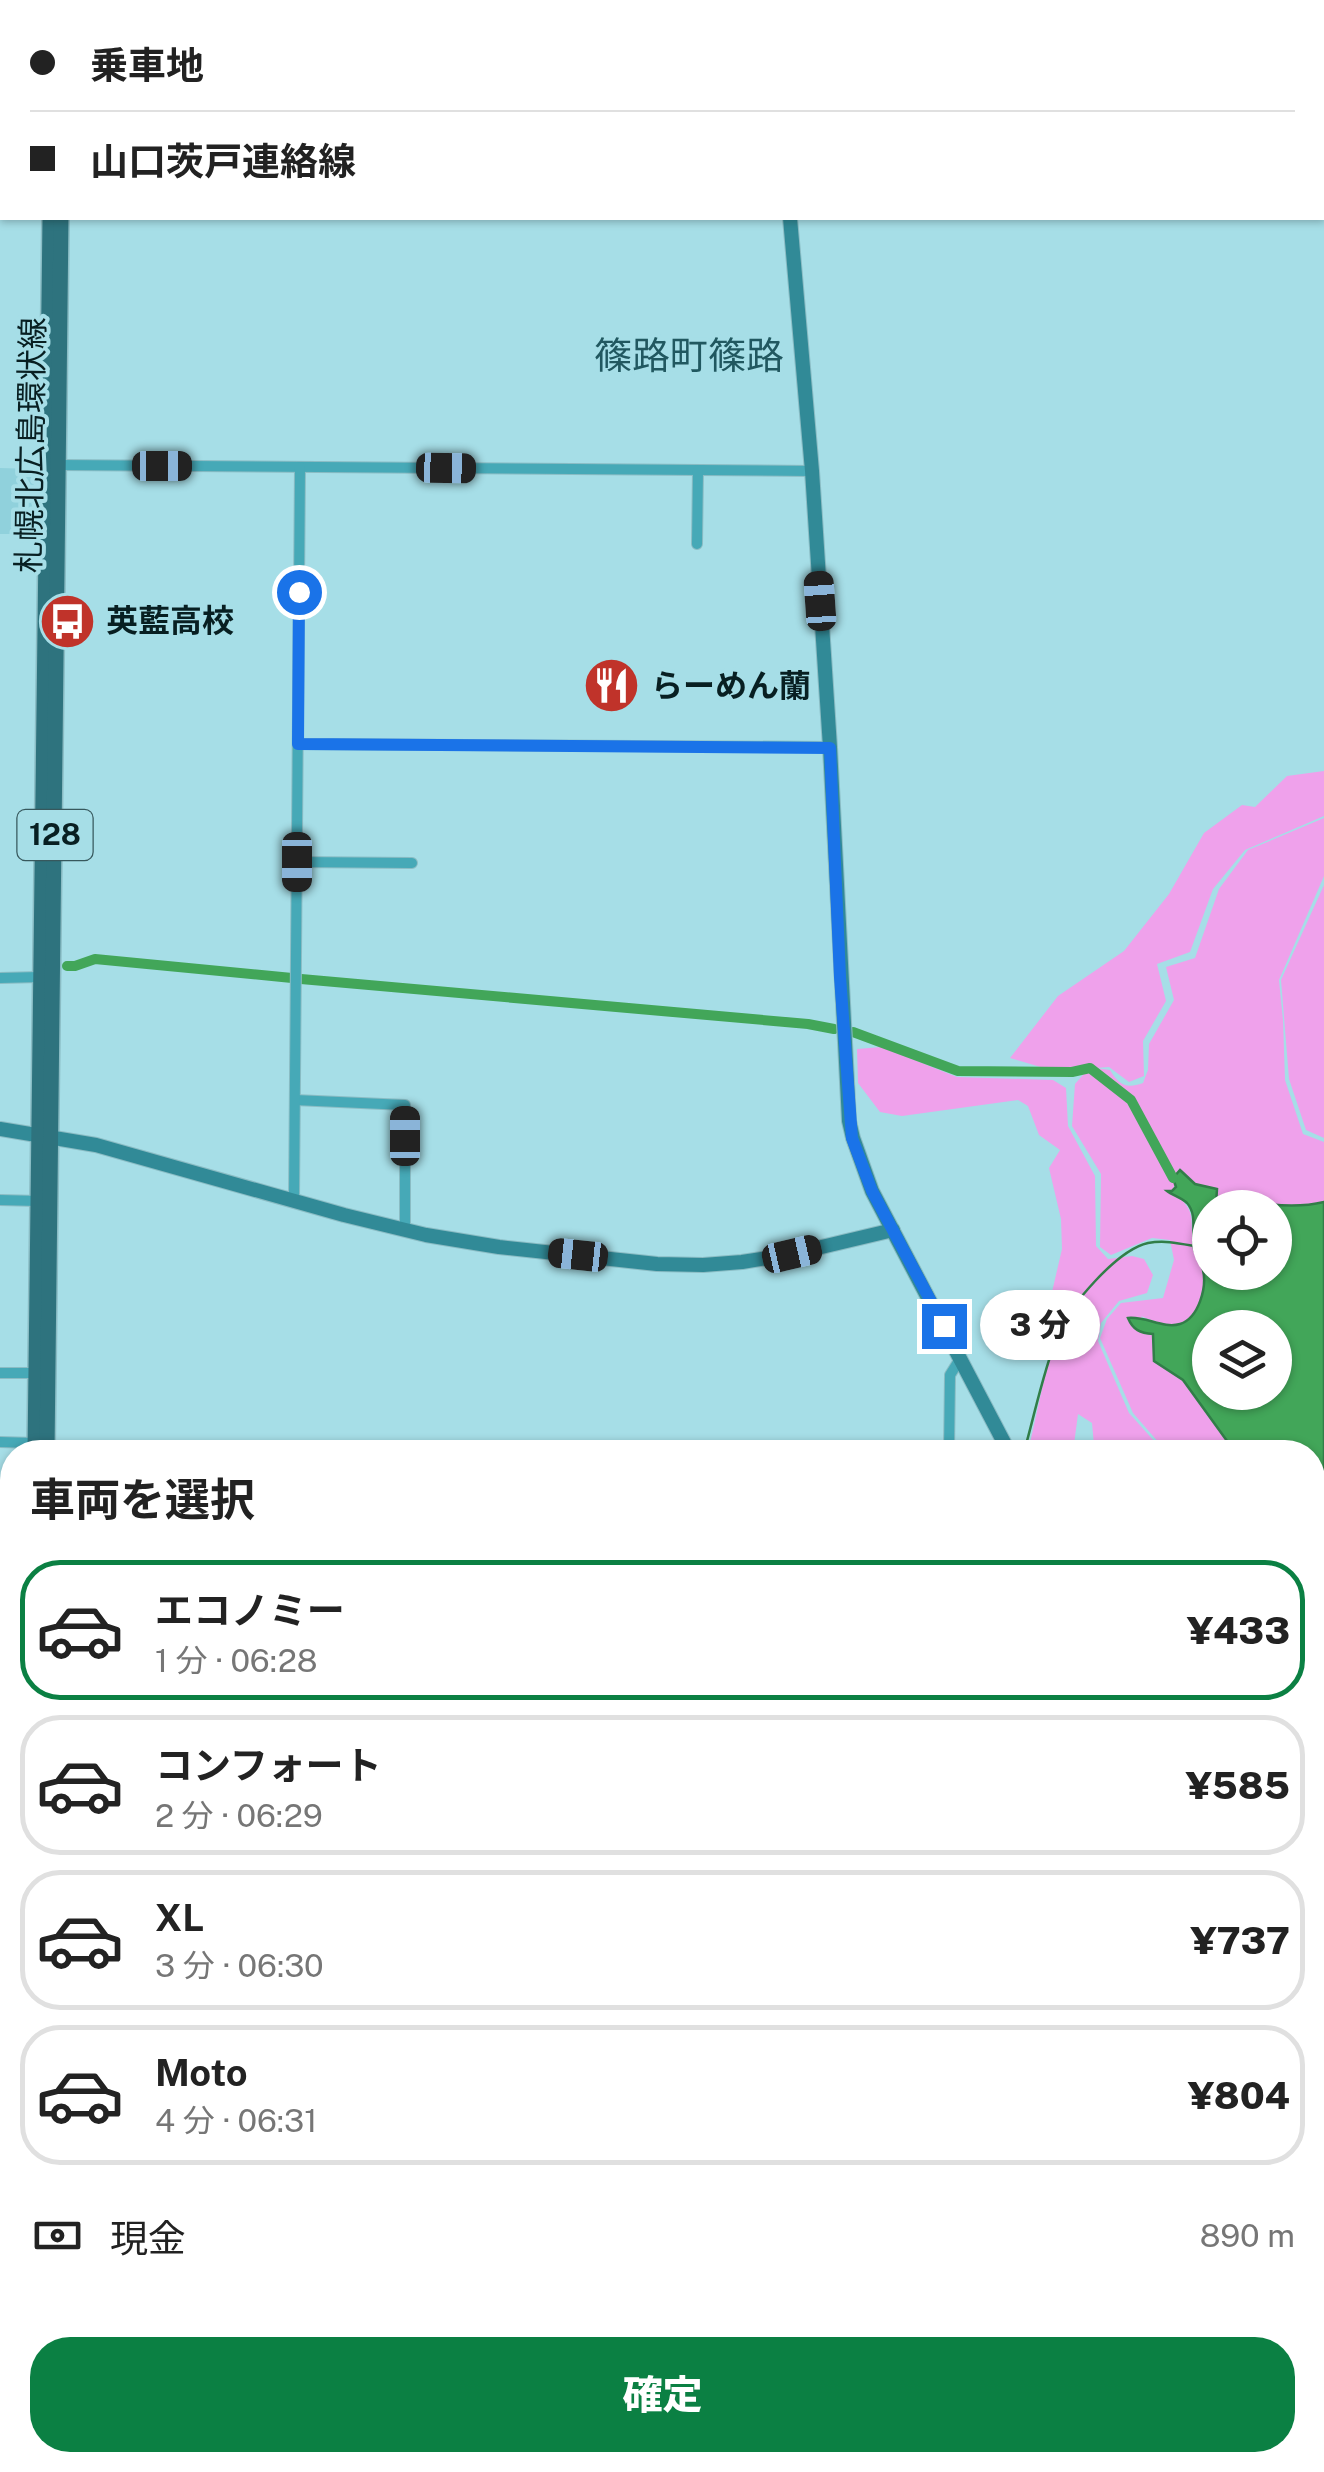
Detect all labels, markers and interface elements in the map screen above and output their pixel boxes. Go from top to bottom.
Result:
text: 乗車地 [90,43,204,88]
text: 山口茨戸連絡線 [90,139,356,184]
street label: 札幌北広島環状線 [10,317,51,573]
district label: 篠路町篠路 [594,333,784,378]
car [132,451,192,481]
car [416,452,476,484]
route start [277,570,322,615]
car [803,570,837,632]
bus stop icon: 英藍高校 [37,591,97,651]
place label: 英藍高校 [106,602,234,639]
restaurant icon: らーめん蘭 [582,656,642,716]
place label: らーめん蘭 [651,667,811,704]
road number: 128 [18,810,92,860]
car [282,832,312,892]
car [390,1106,420,1166]
map controls [1192,1190,1292,1410]
button: locate [1192,1190,1292,1290]
car [759,1233,825,1275]
car [547,1237,609,1273]
callout: 3 分 [979,1291,1099,1361]
route end [922,1304,967,1349]
text: 3 分 [1010,1306,1070,1343]
button: layers [1192,1310,1292,1410]
text: 車両を選択 [30,1473,255,1526]
icon: car [35,1585,125,1675]
text: エコノミー [155,1588,345,1633]
text: ¥433 [1187,1608,1290,1653]
text: 1 分 · 06:28 [155,1642,317,1679]
icon: car [35,1740,125,1830]
text: コンフォート [155,1743,382,1788]
text: ¥585 [1186,1763,1290,1808]
text: 2 分 · 06:29 [155,1797,323,1834]
icon: car [35,1895,125,1985]
text: XL [155,1895,204,1940]
text: ¥737 [1191,1918,1290,1963]
text: 3 分 · 06:30 [155,1947,324,1984]
icon: car [35,2050,125,2140]
text: Moto [155,2050,248,2095]
text: ¥804 [1188,2073,1290,2118]
text: 4 分 · 06:31 [155,2102,317,2139]
icon: cash [30,2208,85,2263]
text: 現金 [110,2216,186,2261]
text: 890 m [1200,2217,1295,2254]
button: 確定 [30,2337,1295,2452]

